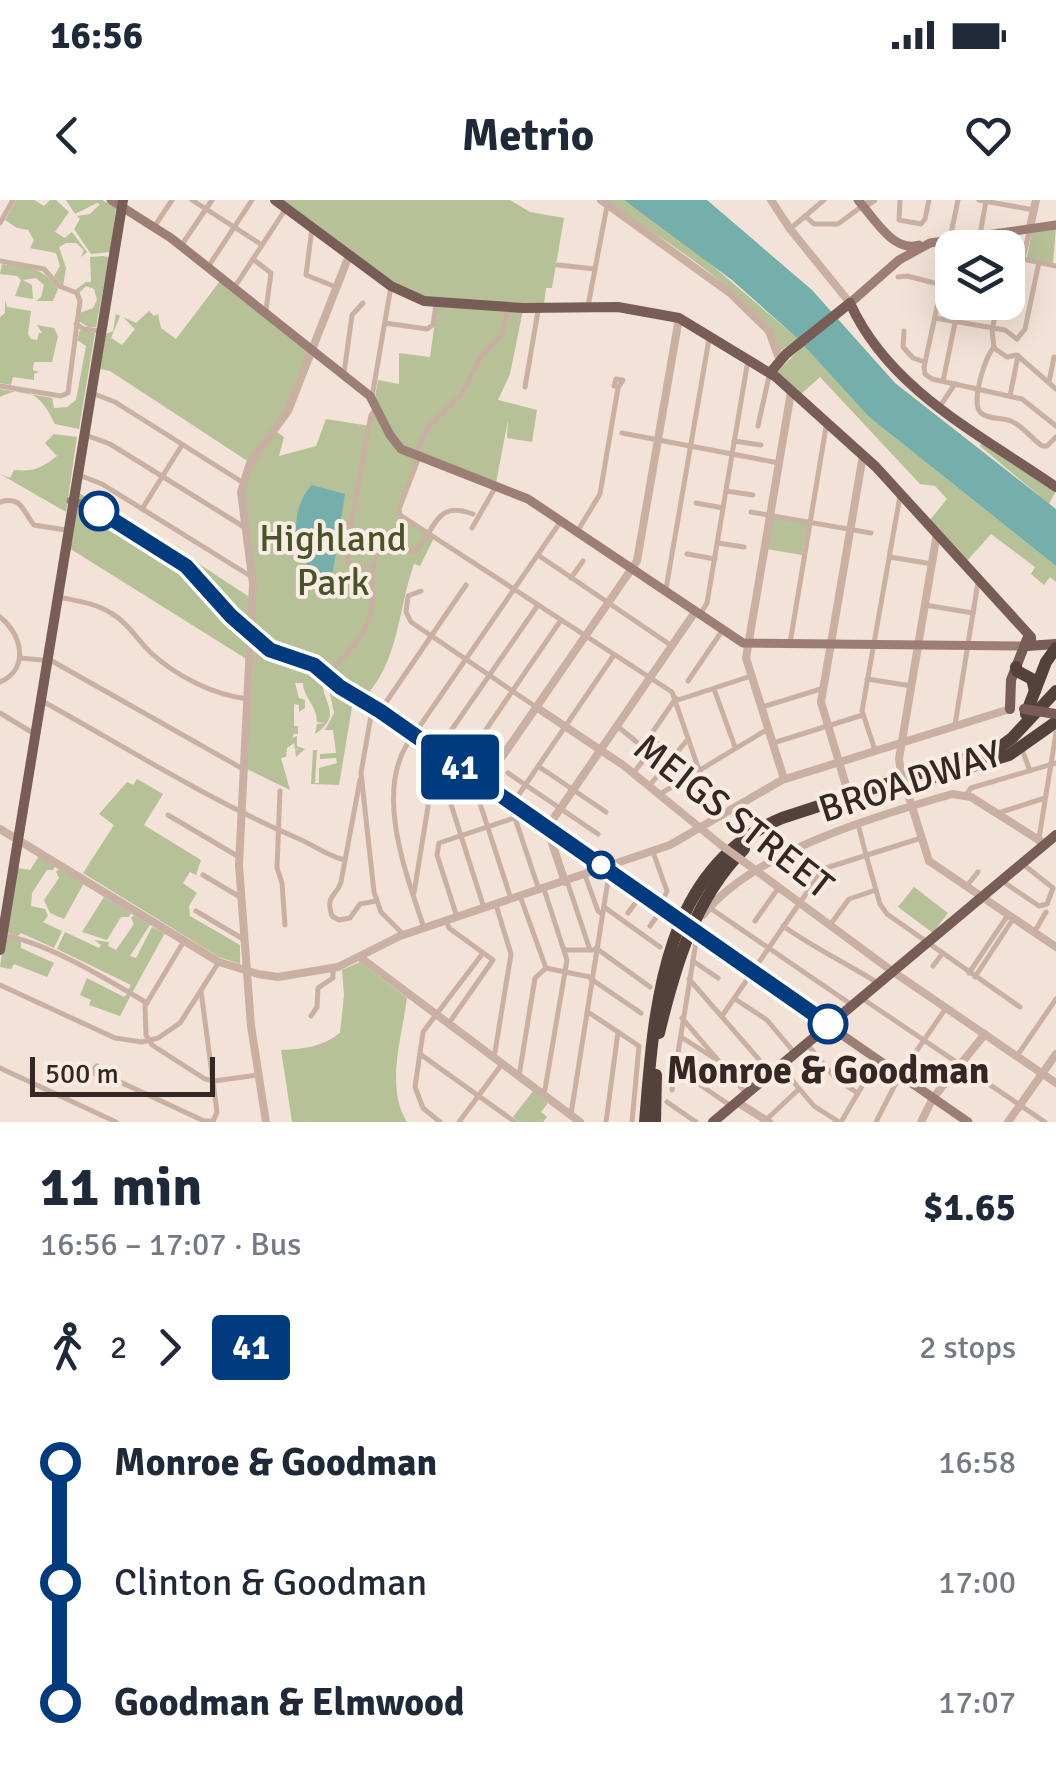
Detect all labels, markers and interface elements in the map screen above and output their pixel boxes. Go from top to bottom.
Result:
text: 16:56 [50,12,143,59]
icon: back [40,108,95,163]
text: Metrio [462,108,594,163]
icon: heart [961,108,1016,163]
map controls [935,230,1025,320]
button: layers [935,230,1025,320]
unlabelled marker [80,492,118,530]
park label: Highland Park [259,515,407,606]
street label: MEIGS STREET [624,724,843,909]
street label: BROADWAY [813,730,1007,833]
line badge: 41 [415,734,505,800]
text: 41 [441,746,479,789]
unlabelled marker [588,852,614,878]
marker: Monroe & Goodman [809,1005,847,1043]
place label: Monroe & Goodman [666,1047,990,1094]
scale bar [30,1052,215,1096]
text: 500 m [45,1057,119,1091]
text: 11 min [40,1153,202,1221]
text: $1.65 [923,1184,1016,1231]
text: 16:56 – 17:07 · Bus [40,1225,301,1264]
icon: walk [40,1320,95,1375]
icon: forward [142,1320,197,1375]
text: 41 [232,1326,270,1369]
text: 2 [110,1328,127,1367]
text: 2 stops [919,1328,1016,1367]
text: Monroe & Goodman [114,1439,437,1486]
text: 16:58 [938,1443,1016,1482]
text: Clinton & Goodman [114,1559,427,1606]
text: 17:00 [938,1563,1016,1602]
text: Goodman & Elmwood [114,1679,464,1726]
text: 17:07 [938,1683,1016,1722]

